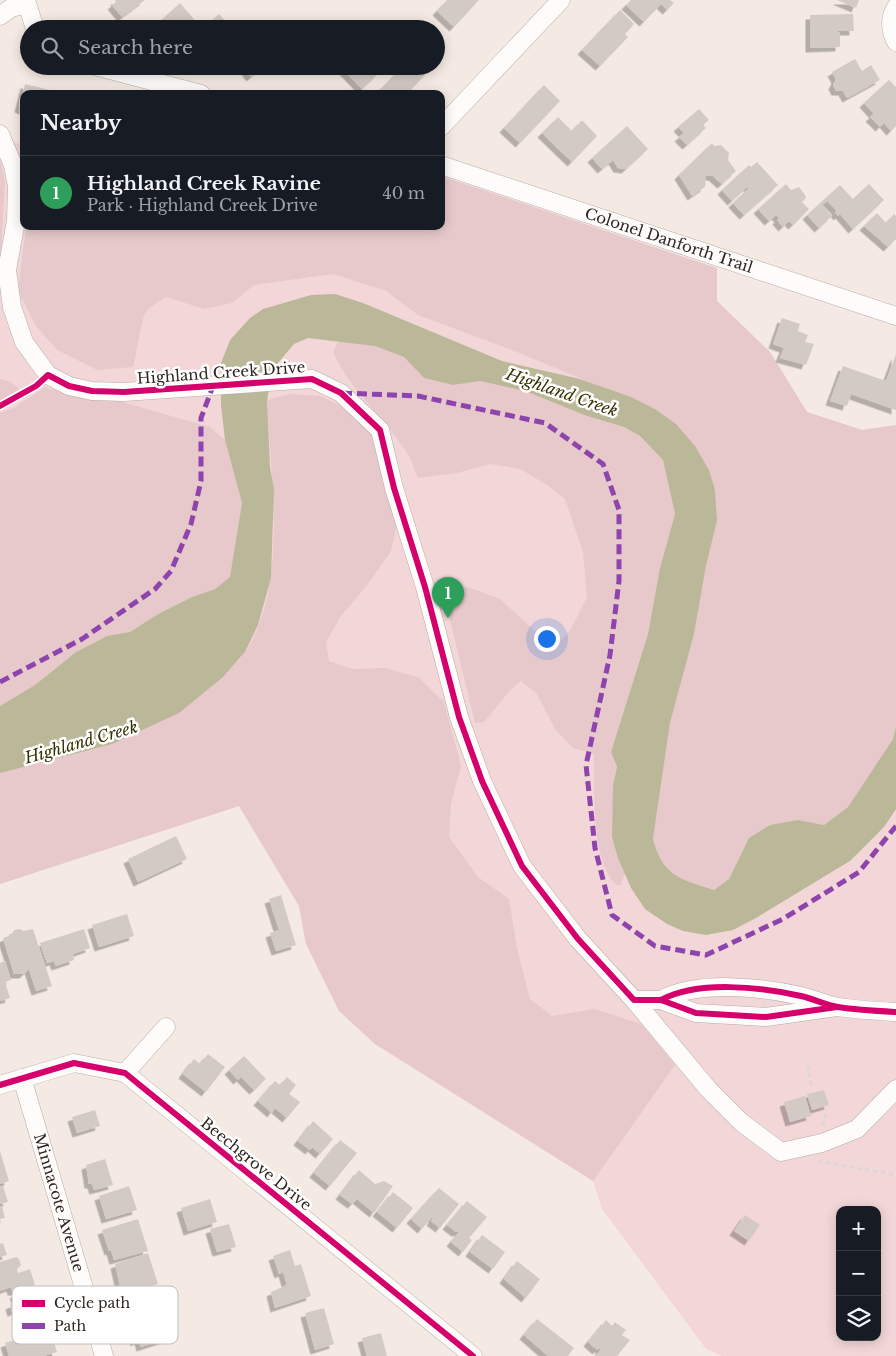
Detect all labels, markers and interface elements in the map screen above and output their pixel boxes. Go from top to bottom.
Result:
search box [20,20,445,75]
icon: search [38,34,66,62]
text: Search here [78,36,193,59]
text: Nearby [40,110,121,136]
text: Highland Creek Ravine [87,172,321,195]
text: 1 [53,183,59,203]
text: 40 m [382,183,425,203]
text: Park · Highland Creek Drive [87,195,318,215]
street label: Colonel Danforth Trail [583,203,755,277]
street label: Highland Creek Drive [136,357,306,388]
water label: Highland Creek [503,363,620,420]
pin: 1 [432,577,464,618]
your location [534,626,560,652]
water label: Highland Creek [21,716,140,768]
street label: Beechgrove Drive [197,1113,316,1214]
street label: Minnacote Avenue [30,1131,89,1274]
map controls [836,1206,881,1341]
button: + [836,1206,881,1251]
button: − [836,1251,881,1296]
legend [12,1286,178,1344]
text: Cycle path [54,1294,131,1312]
button: layers [836,1296,881,1341]
text: Path [54,1317,86,1335]

